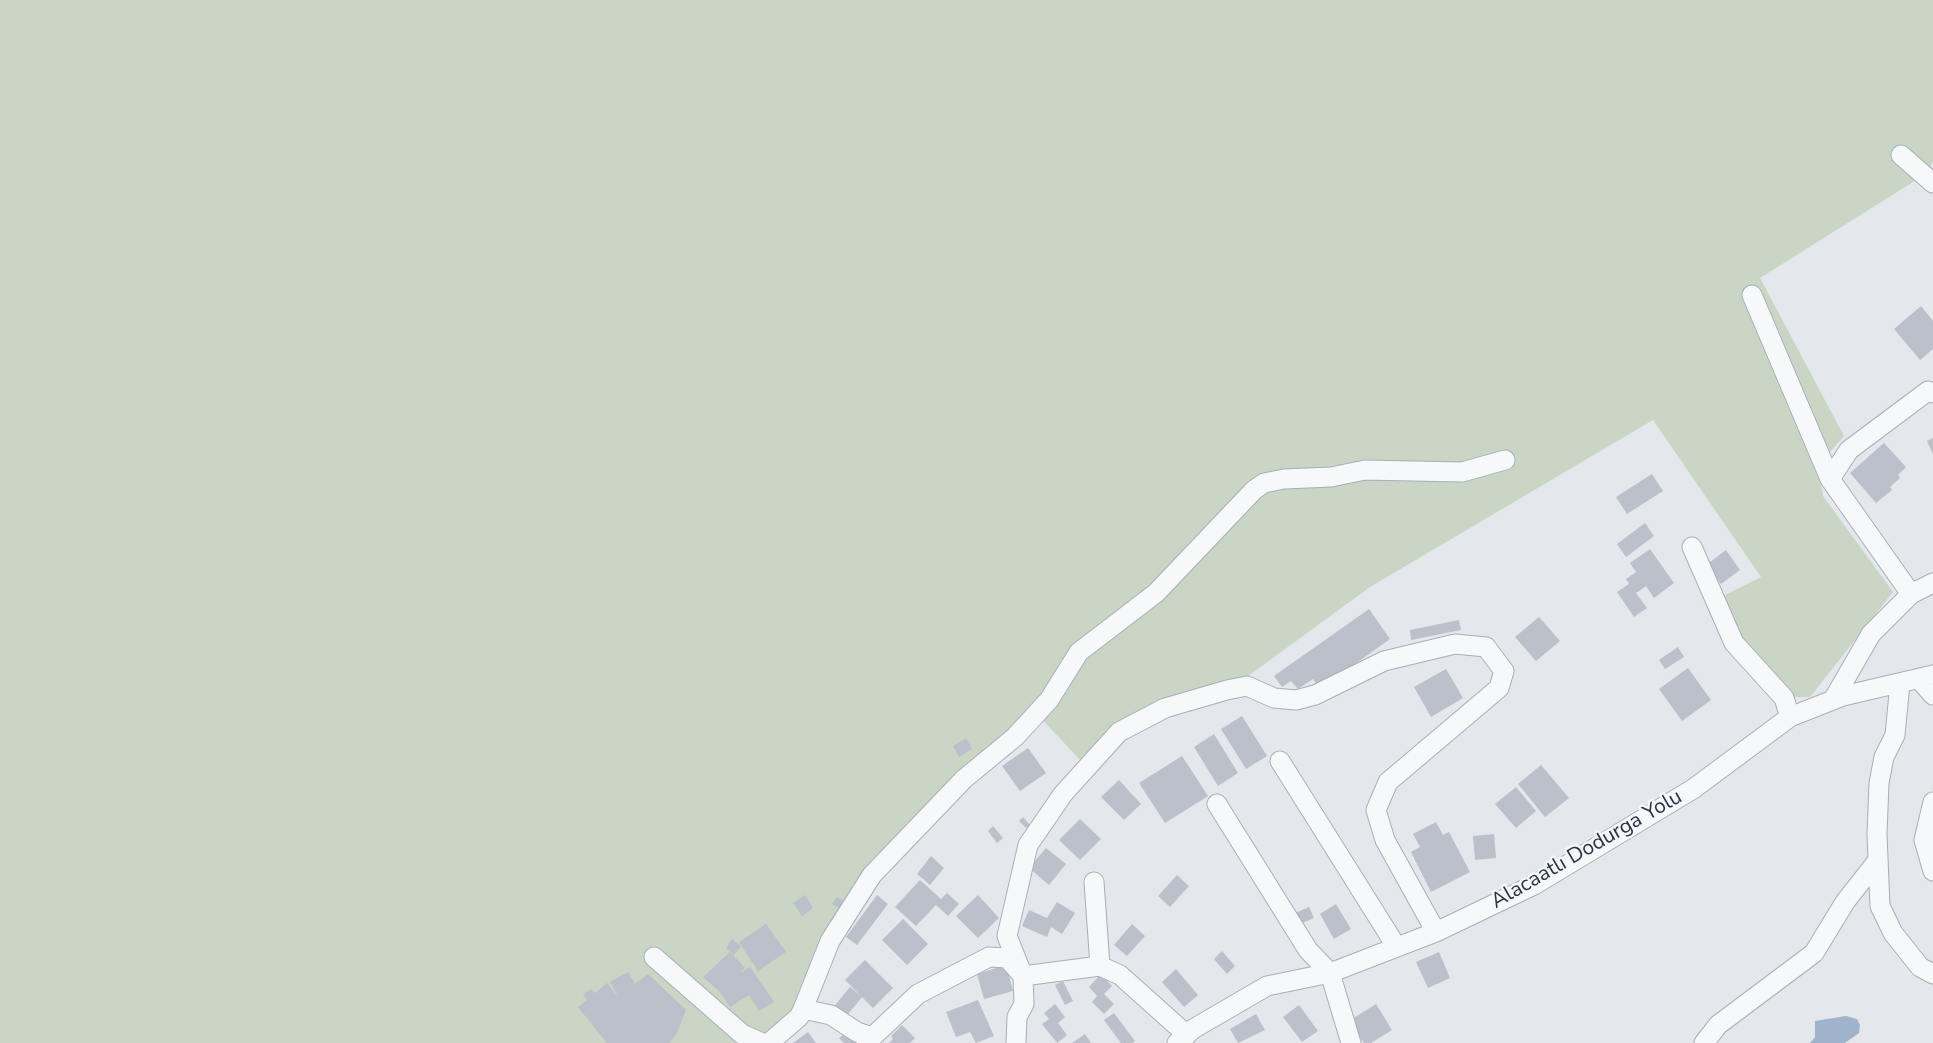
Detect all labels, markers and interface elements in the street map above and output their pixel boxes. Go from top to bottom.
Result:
street label: Alacaatlı Dodurga Yolu [1487,785,1687,915]

